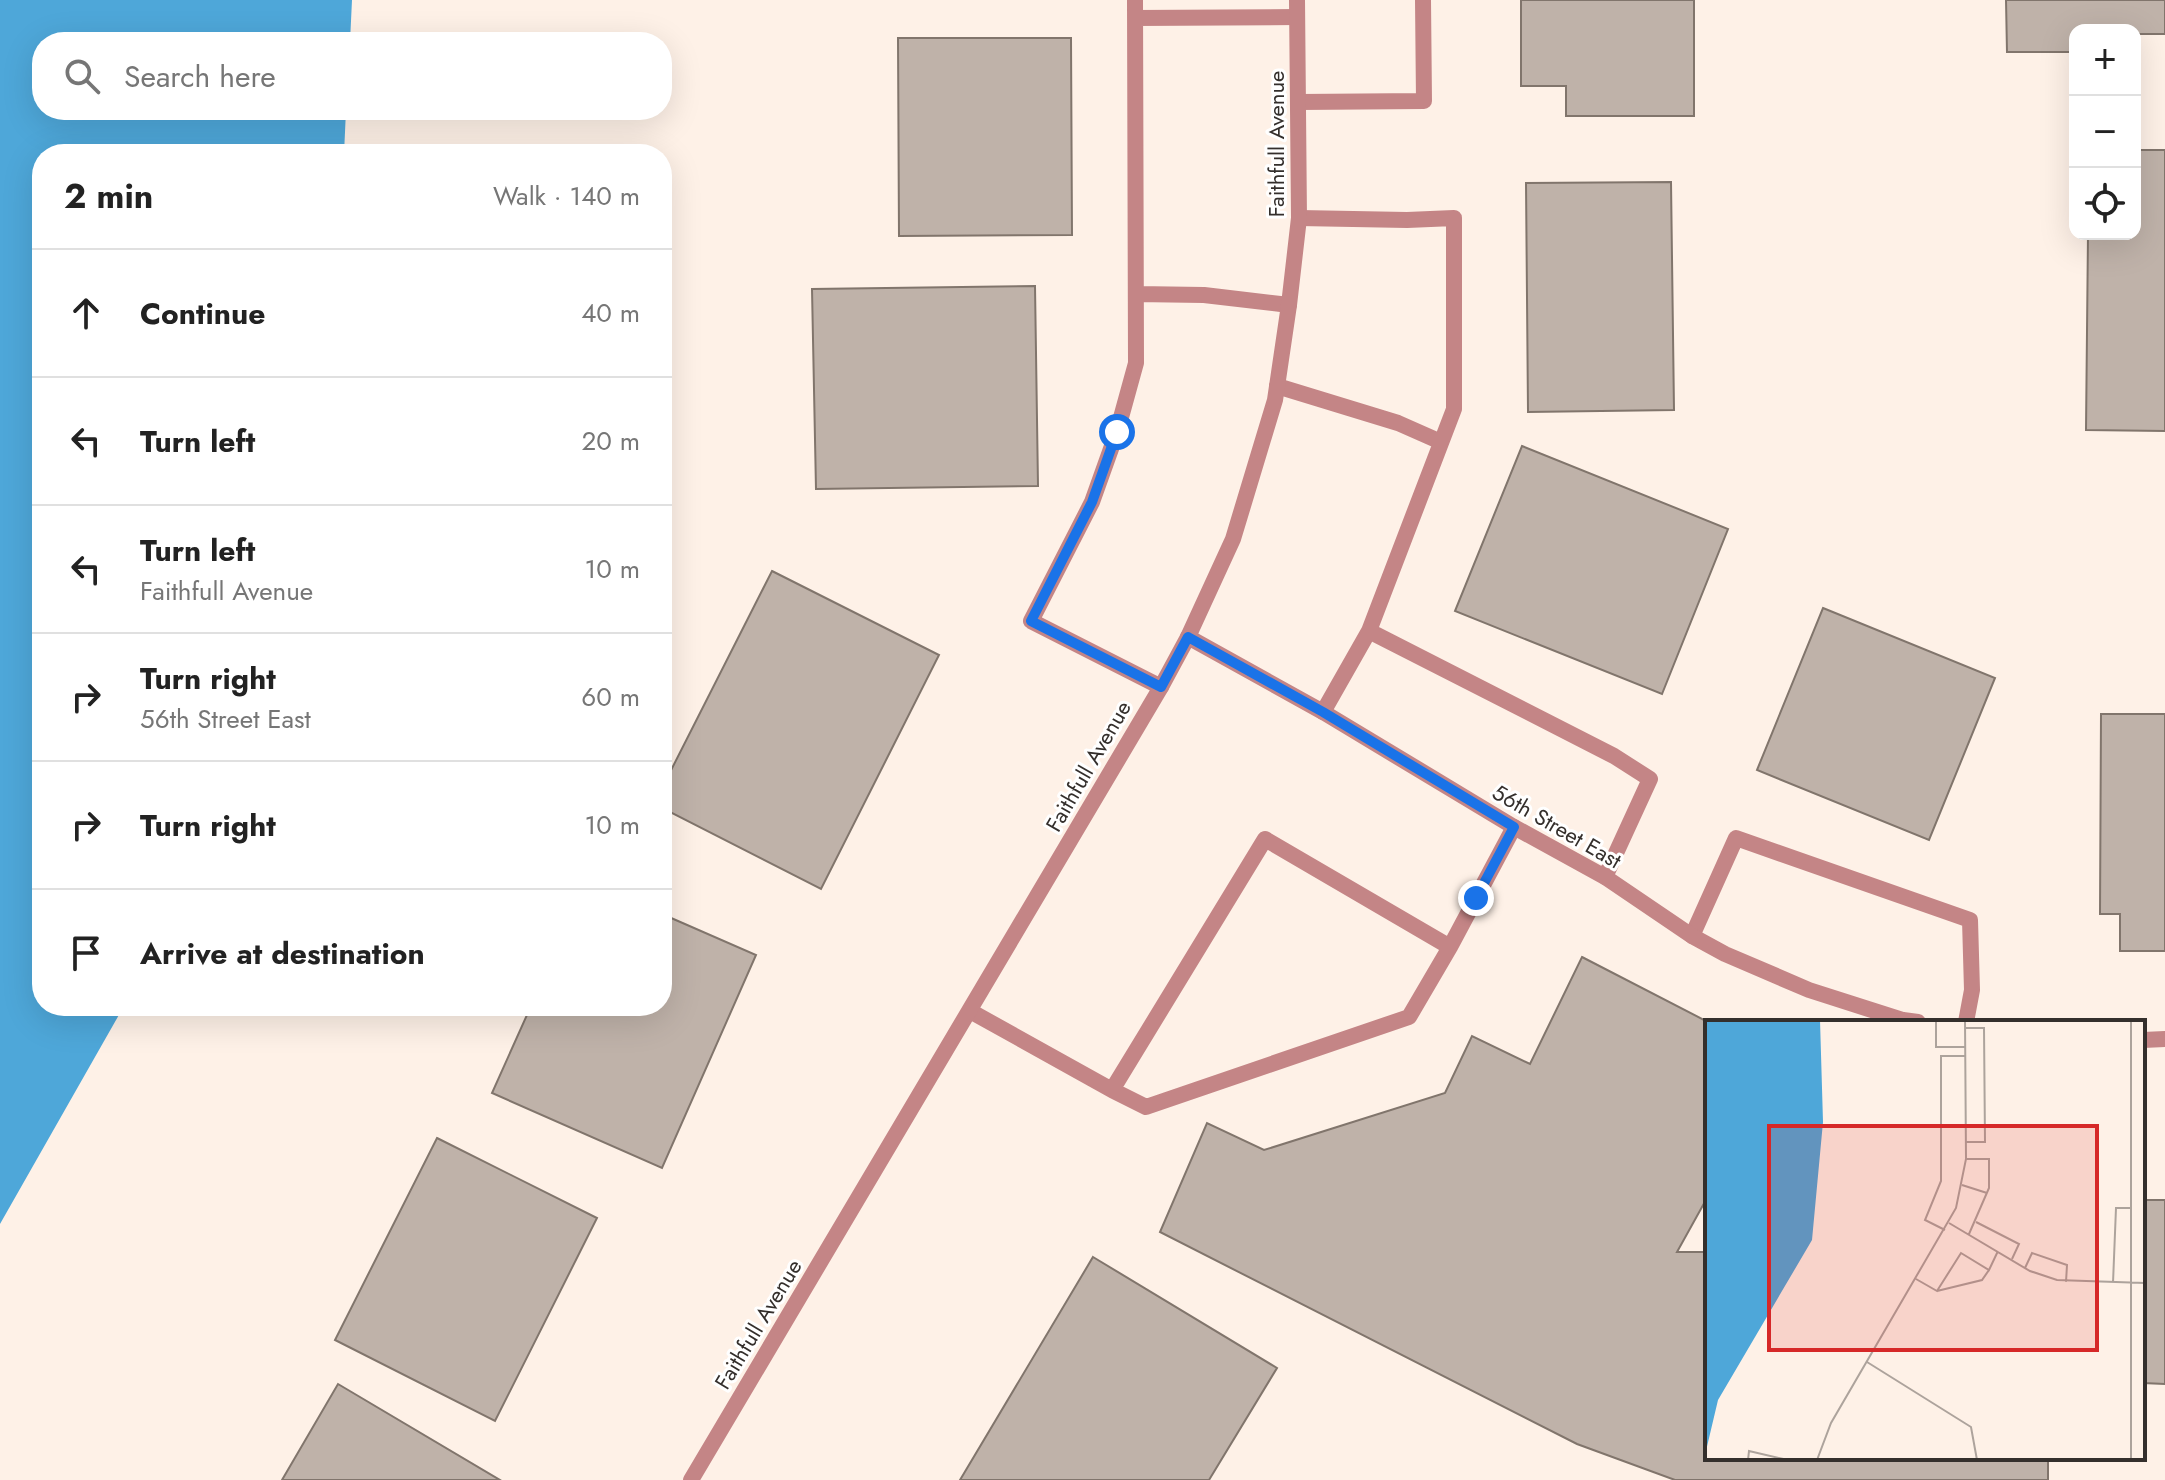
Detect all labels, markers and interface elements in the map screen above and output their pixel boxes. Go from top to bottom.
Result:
map controls [2069,24,2141,240]
button: + [2069,24,2141,96]
search box [32,32,672,120]
icon: search [60,54,104,98]
text: Search here [124,55,276,98]
street label: Faithfull Avenue [1260,71,1292,217]
button: − [2069,96,2141,168]
button: locate [2069,168,2141,240]
text: 2 min [64,172,153,221]
text: Walk · 140 m [493,177,640,215]
icon: ahead [64,291,108,335]
text: Continue [140,292,266,335]
text: 40 m [581,294,640,332]
route start [1099,414,1135,450]
icon: left [64,419,108,463]
text: Turn left [140,420,255,463]
text: 20 m [582,422,640,460]
text: Turn left [140,529,255,572]
icon: left [64,547,108,591]
text: 10 m [585,550,640,588]
text: Faithfull Avenue [140,572,313,610]
text: Turn right [140,657,276,700]
icon: right [64,675,108,719]
text: 60 m [581,678,640,716]
street label: Faithfull Avenue [1037,695,1139,837]
text: 56th Street East [140,700,311,738]
street label: 56th Street East [1486,776,1628,876]
icon: right [64,803,108,847]
text: Turn right [140,804,276,847]
text: 10 m [585,806,640,844]
route end [1458,880,1494,916]
icon: arrive [64,931,108,975]
text: Arrive at destination [140,932,425,975]
inset map [1705,1020,2145,1460]
street label: Faithfull Avenue [707,1253,809,1395]

